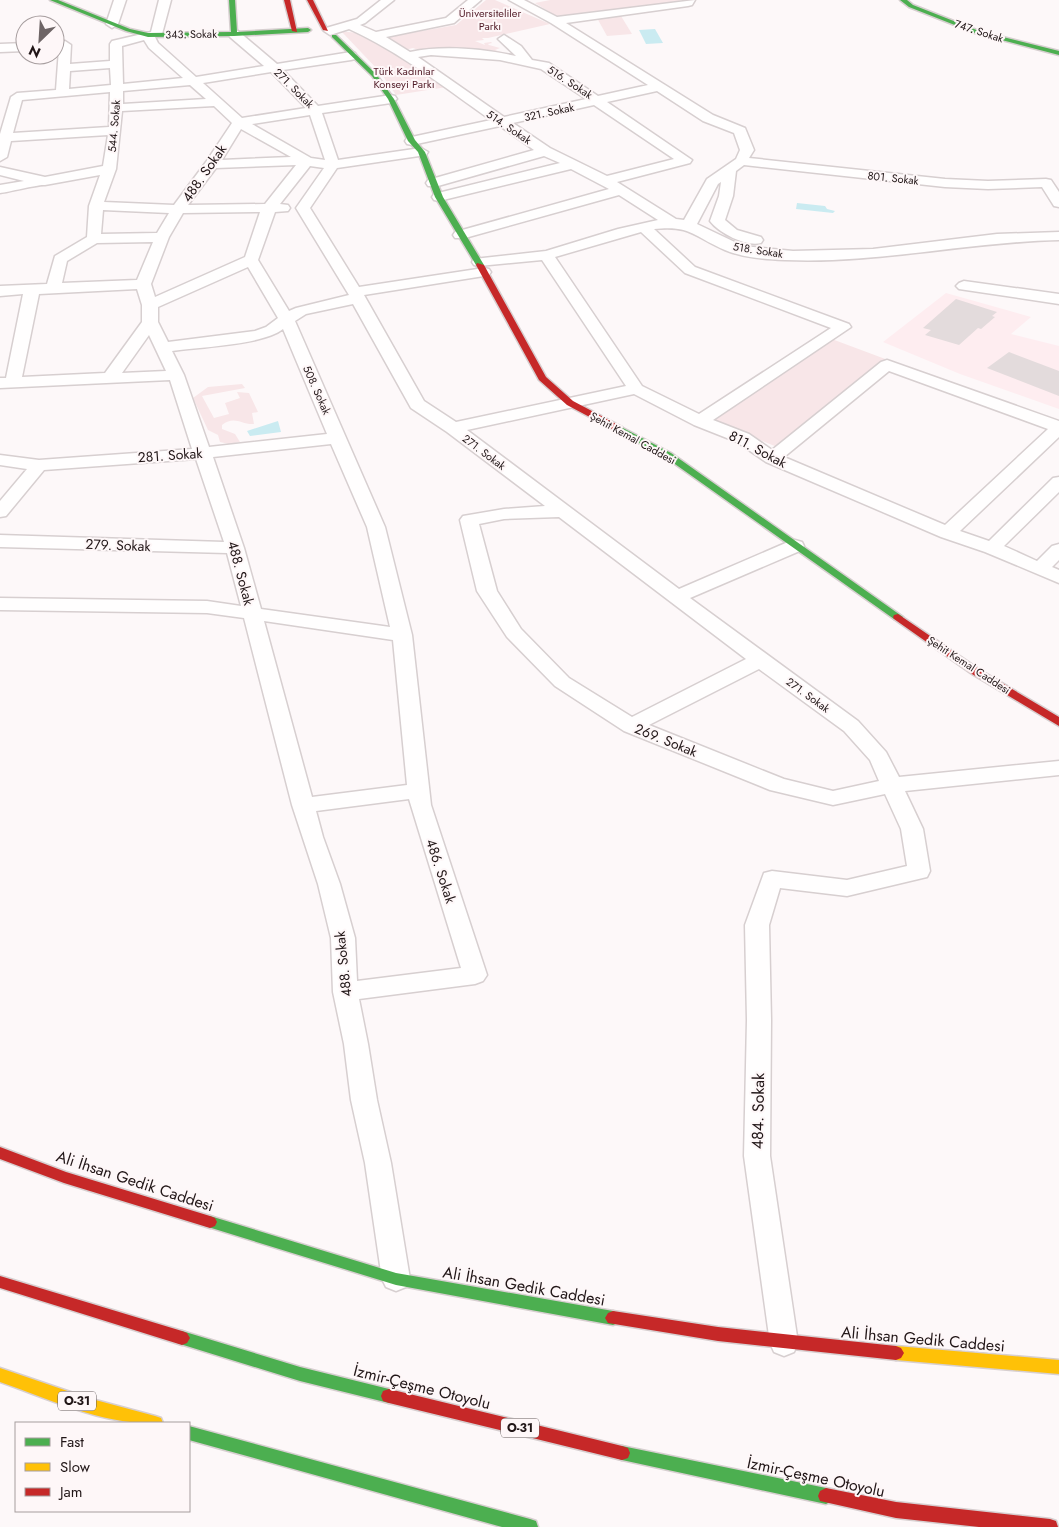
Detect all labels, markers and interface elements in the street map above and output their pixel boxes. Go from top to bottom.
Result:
park label: Üniversiteliler Parkı [459,5,522,34]
north arrow [15,15,65,65]
street label: 747. Sokak [953,16,1006,46]
street label: 343. Sokak [165,26,217,42]
text: N [25,40,44,63]
street label: 516. Sokak [544,61,596,103]
park label: Türk Kadınlar Konseyi Parkı [373,63,435,92]
street label: 271. Sokak [270,64,318,112]
street label: 544. Sokak [104,99,124,153]
street label: 321. Sokak [522,99,576,125]
street label: 514. Sokak [483,106,535,148]
street label: 488. Sokak [177,140,232,206]
street label: 801. Sokak [867,167,919,189]
street label: 518. Sokak [732,238,784,262]
street label: 508. Sokak [299,363,335,417]
street label: Şehit Kemal Caddesi [587,408,679,468]
street label: 811. Sokak [725,425,791,473]
street label: 271. Sokak [459,430,509,474]
street label: 281. Sokak [137,443,204,467]
street label: 279. Sokak [85,534,152,556]
street label: 488. Sokak [223,539,259,608]
street label: Şehit Kemal Caddesi [924,632,1014,698]
street label: 271. Sokak [783,674,833,716]
street label: 269. Sokak [632,718,701,762]
street label: 486. Sokak [421,836,461,907]
street label: 488. Sokak [330,929,356,998]
street label: 484. Sokak [746,1072,770,1149]
street label: Ali İhsan Gedik Caddesi [53,1145,217,1217]
street label: Ali İhsan Gedik Caddesi [441,1260,607,1312]
street label: Ali İhsan Gedik Caddesi [840,1320,1006,1358]
street label: İzmir-Çeşme Otoyolu [351,1359,493,1415]
road number: O-31 [58,1392,96,1410]
road number: O-31 [501,1419,539,1438]
legend [15,1422,190,1512]
text: Fast [60,1431,84,1453]
street label: İzmir-Çeşme Otoyolu [745,1451,887,1503]
text: Slow [60,1456,91,1478]
text: Jam [58,1481,83,1503]

